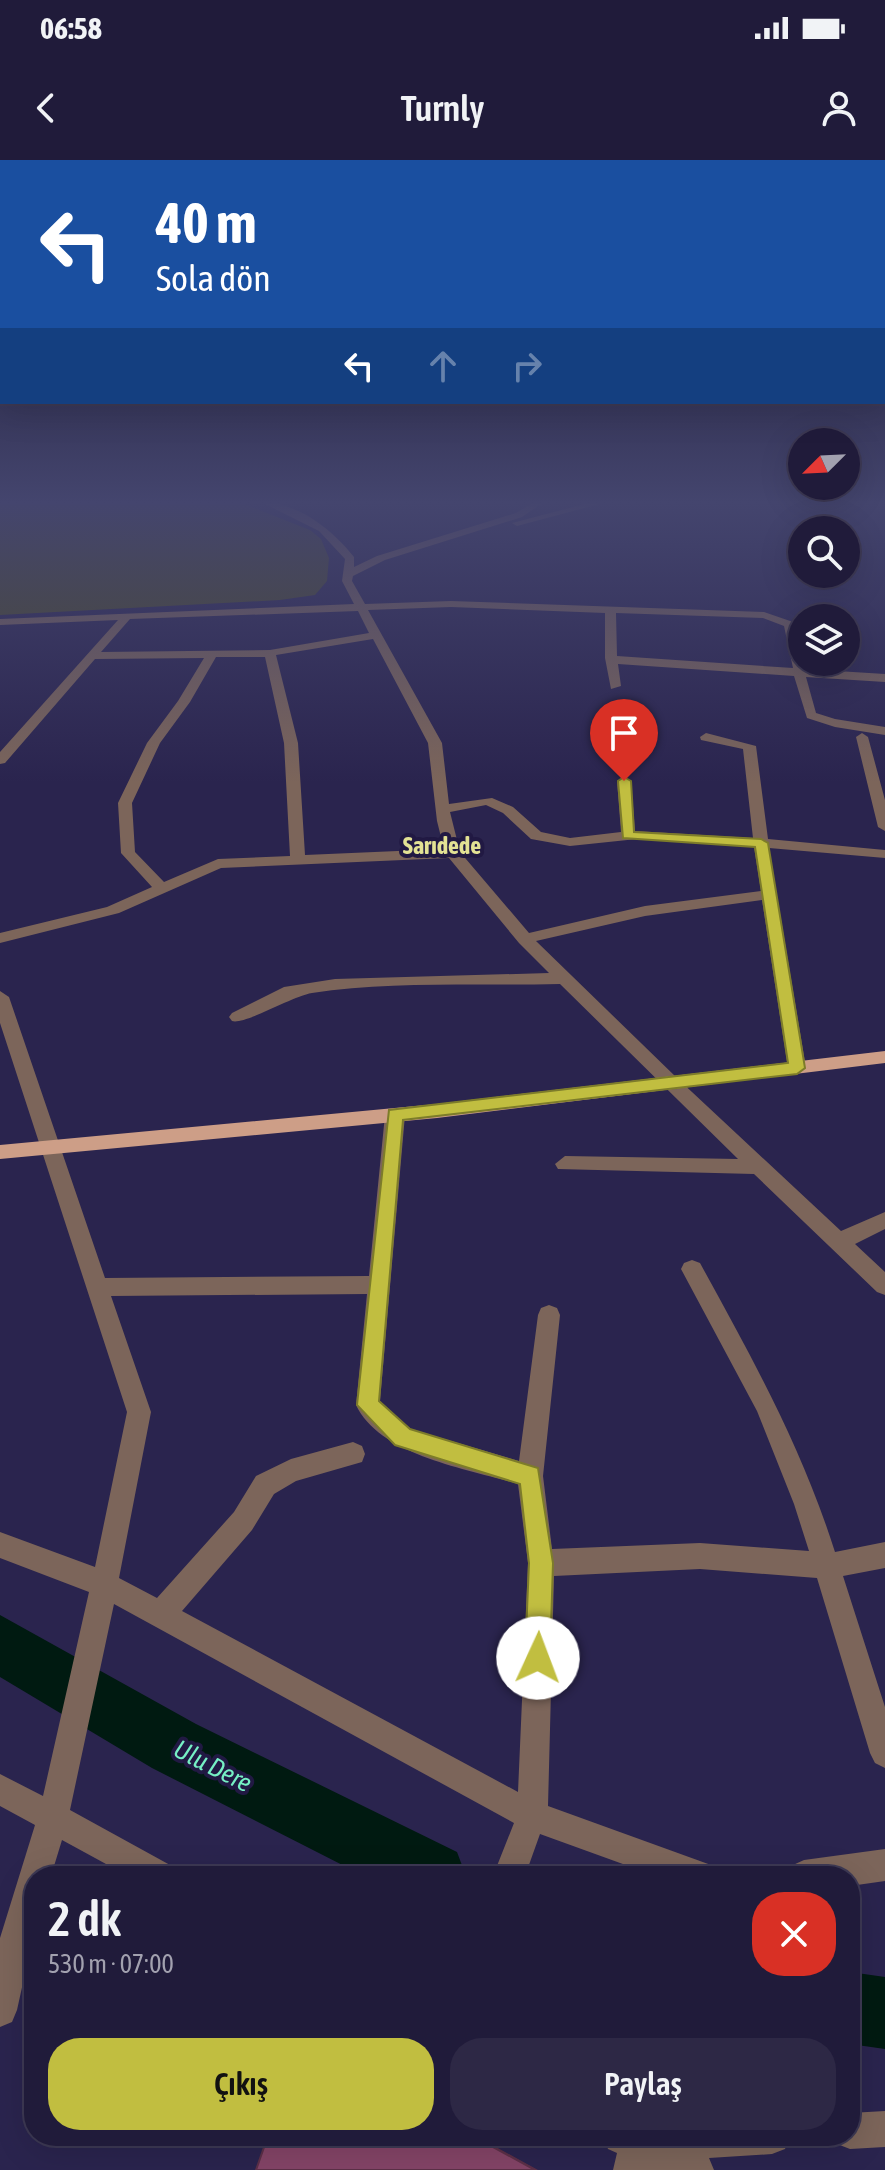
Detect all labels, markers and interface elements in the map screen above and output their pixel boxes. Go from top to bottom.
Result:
text: 06:58 [40,11,102,45]
icon: back [24,86,68,130]
icon: person [817,86,861,130]
text: Turnly [401,87,484,129]
text: 40 m [156,191,257,255]
icon: left [24,192,128,296]
text: Sola dön [156,257,271,299]
icon: left [337,344,381,388]
icon: ahead [421,344,465,388]
icon: right [505,344,549,388]
north arrow [788,428,860,500]
map controls [788,428,860,676]
button: search [788,516,860,588]
button: layers [788,604,860,676]
pin [590,699,658,781]
icon: arrive [602,711,646,755]
district label: Sarıdede [403,832,481,859]
position arrow [496,1616,580,1700]
water label: Ulu Dere [169,1734,257,1798]
text: 2 dk [48,1891,121,1946]
button: close [752,1892,836,1976]
text: 530 m · 07:00 [48,1949,174,1979]
button: Çıkış [48,2038,434,2130]
button: Paylaş [450,2038,836,2130]

